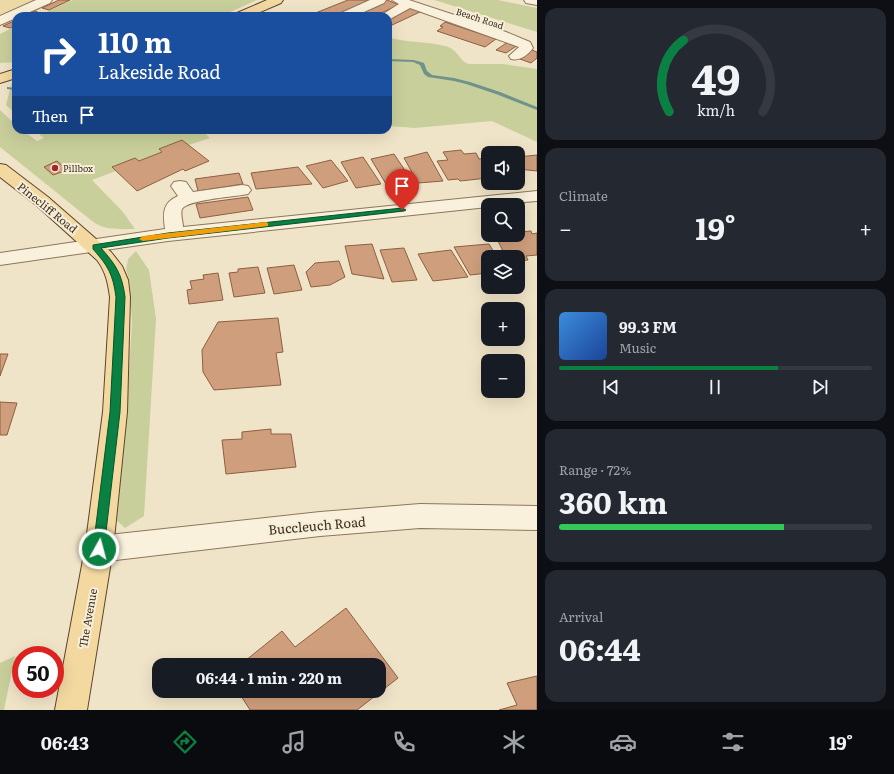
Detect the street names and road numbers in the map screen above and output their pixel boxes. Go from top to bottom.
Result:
street label: Beach Road [454,4,506,32]
street label: Pinecliff Road [15,178,82,236]
street label: Buccleuch Road [267,511,367,539]
street label: The Avenue [74,587,100,649]

